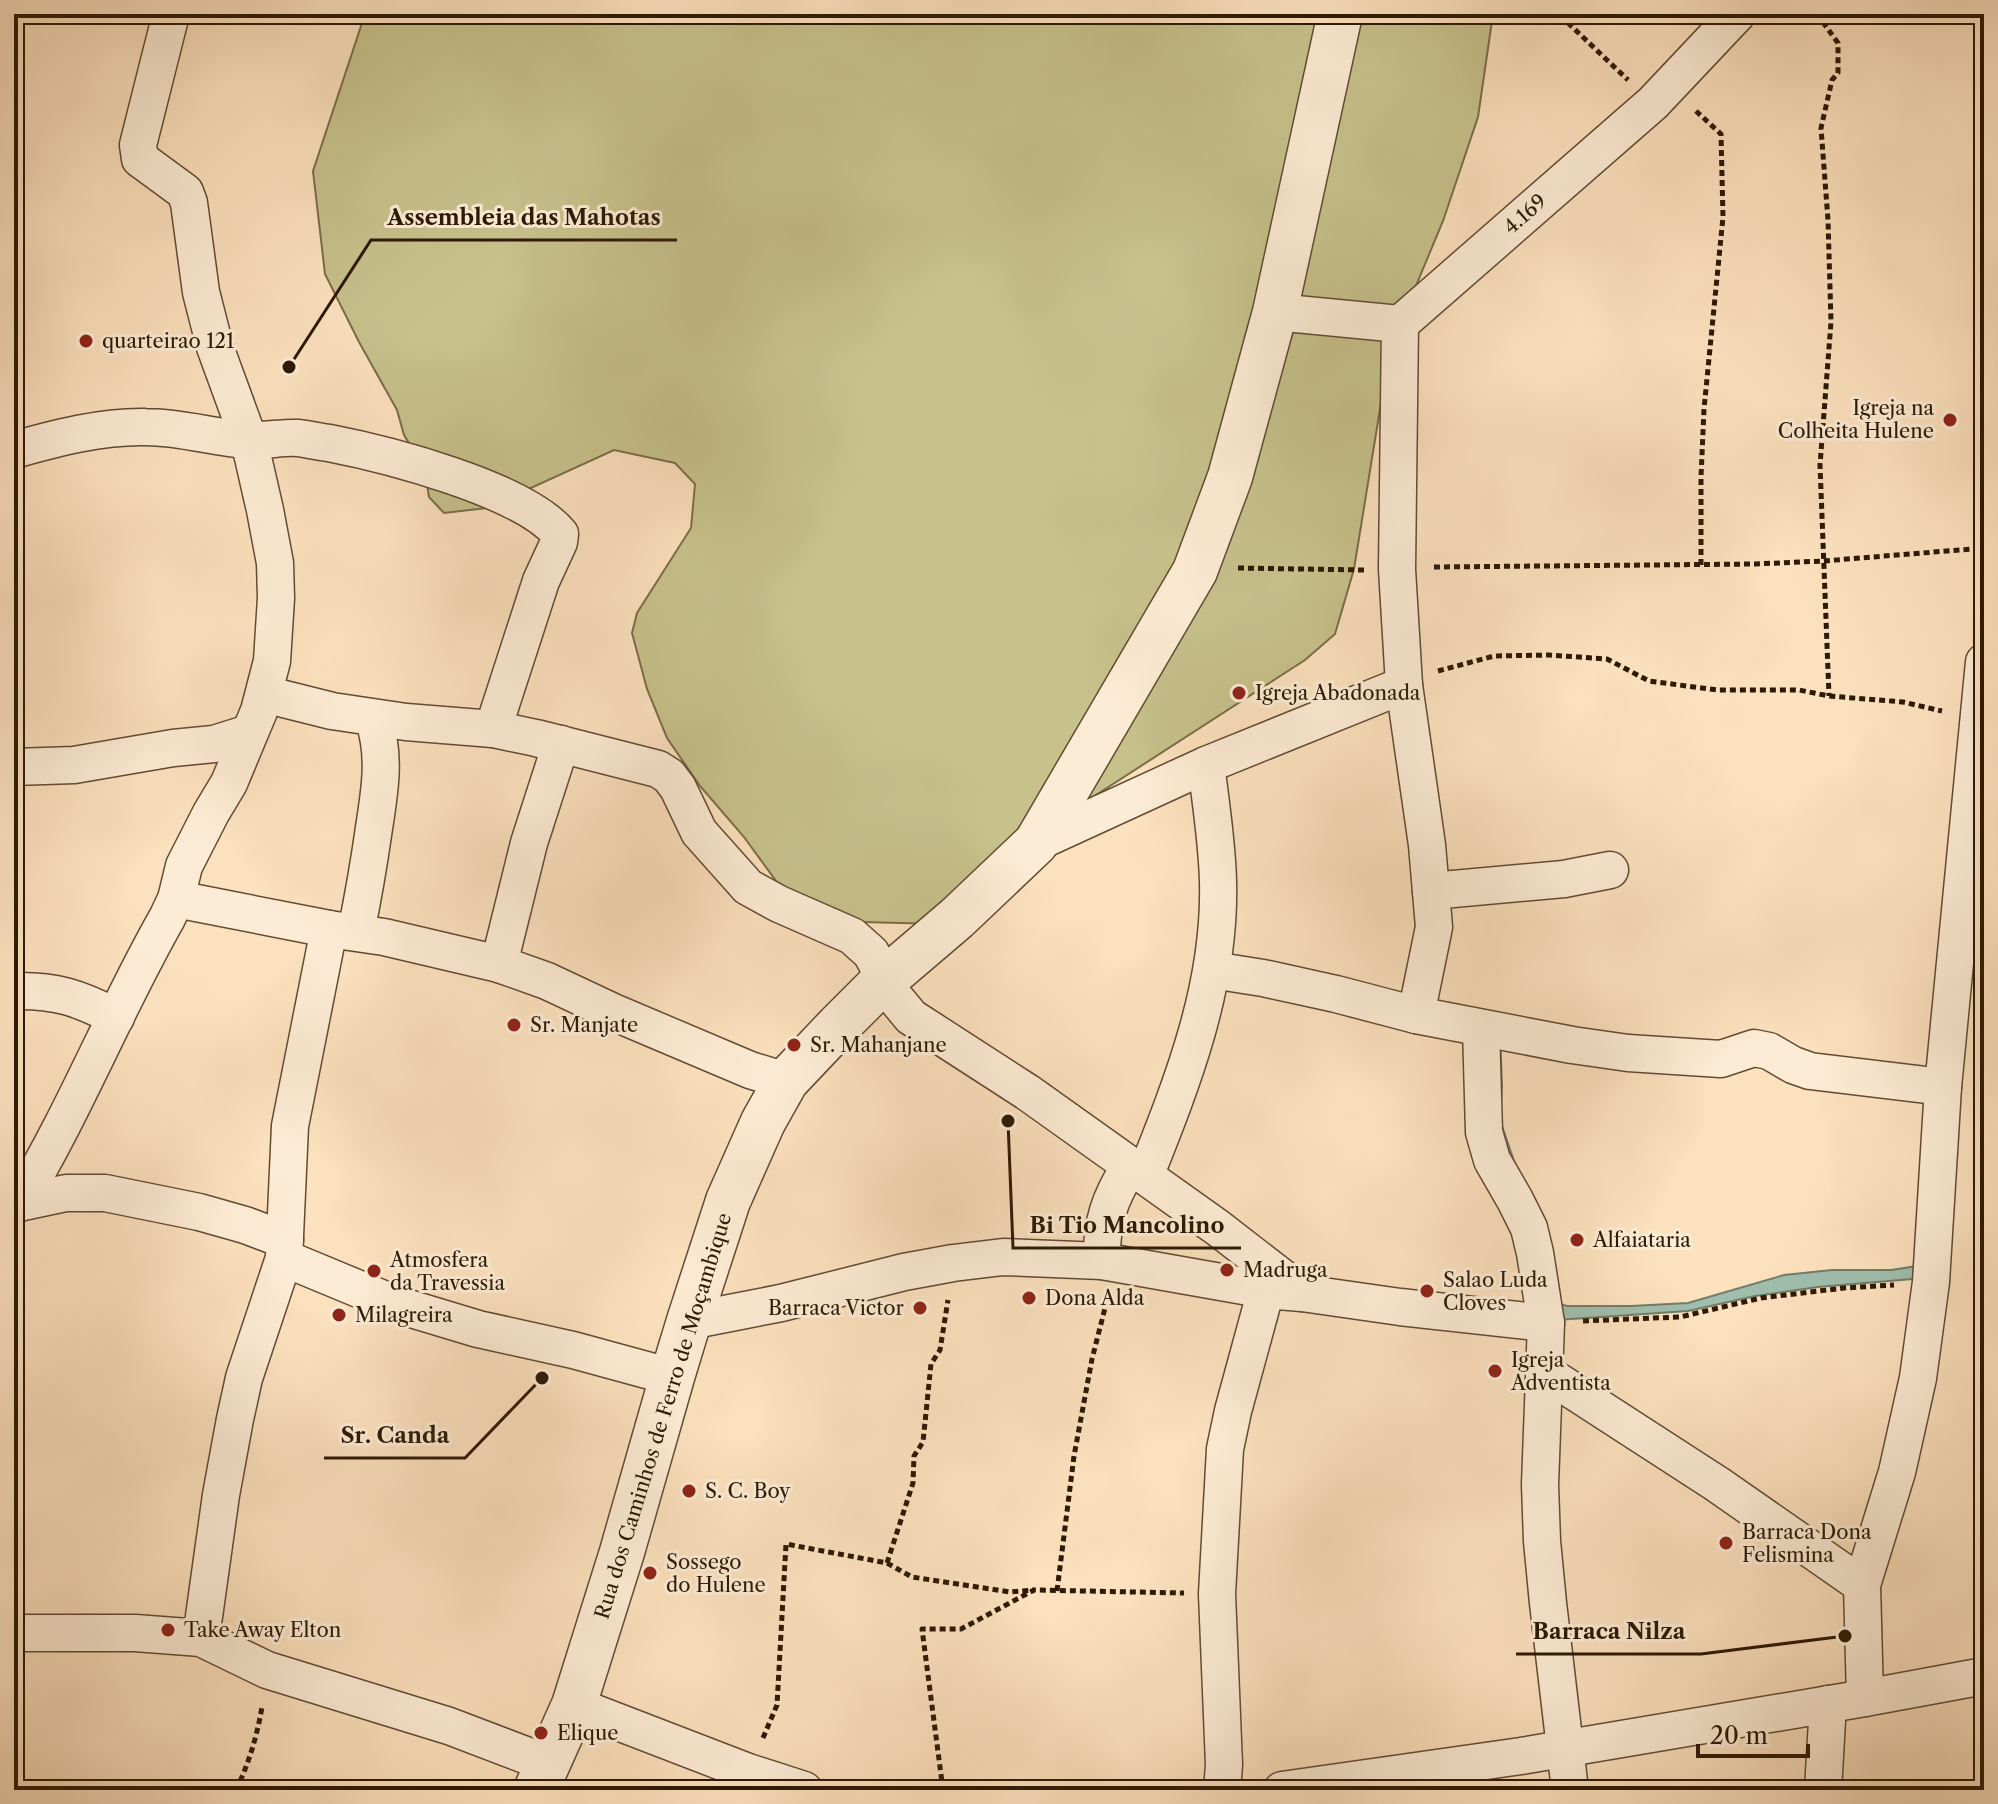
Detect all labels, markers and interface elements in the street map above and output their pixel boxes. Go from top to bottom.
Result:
street label: 4.169 [1499,189,1551,239]
callout: Assembleia das Mahotas [371,194,677,240]
text: Assembleia das Mahotas [386,204,661,231]
place label: quarteirao 121 [102,329,235,353]
marker: quarteirao 121 [77,332,95,350]
place label: Igreja na Colheita Hulene [1778,396,1934,443]
marker: Igreja na Colheita Hulene [1941,411,1959,429]
place label: Igreja Abadonada [1255,681,1421,705]
marker: Igreja Abadonada [1230,684,1248,702]
place label: Sr. Manjate [530,1013,638,1037]
marker: Sr. Manjate [505,1016,523,1034]
place label: Sr. Mahanjane [810,1033,947,1057]
marker: Sr. Mahanjane [785,1036,803,1054]
callout: Bi Tio Mancolino [1013,1202,1241,1248]
street label: Rua dos Caminhos de Ferro de Moçambique [590,1210,736,1622]
text: Bi Tio Mancolino [1030,1212,1224,1239]
place label: Alfaiataria [1592,1228,1691,1252]
marker: Alfaiataria [1568,1231,1586,1249]
place label: Atmosfera da Travessia [389,1248,505,1295]
place label: Madruga [1243,1258,1328,1282]
marker: Madruga [1218,1261,1236,1279]
marker: Atmosfera da Travessia [365,1262,383,1280]
place label: Salao Luda Cloves [1443,1268,1548,1315]
marker: Salao Luda Cloves [1418,1282,1436,1300]
place label: Dona Alda [1045,1286,1145,1310]
marker: Dona Alda [1020,1289,1038,1307]
place label: Barraca Victor [768,1296,905,1320]
marker: Barraca Victor [911,1299,929,1317]
place label: Milagreira [355,1303,453,1327]
marker: Milagreira [330,1306,348,1324]
place label: Igreja Adventista [1510,1348,1611,1395]
marker: Igreja Adventista [1486,1362,1504,1380]
callout: Sr. Canda [324,1412,465,1458]
text: Sr. Canda [341,1422,450,1449]
place label: S. C. Boy [705,1479,791,1503]
marker: S. C. Boy [680,1482,698,1500]
place label: Barraca Dona Felismina [1742,1520,1872,1567]
marker: Barraca Dona Felismina [1717,1534,1735,1552]
place label: Sossego do Hulene [666,1550,766,1597]
marker: Sossego do Hulene [641,1564,659,1582]
callout: Barraca Nilza [1516,1608,1701,1654]
place label: Take Away Elton [184,1618,342,1642]
text: Barraca Nilza [1533,1618,1686,1645]
marker: Take Away Elton [159,1621,177,1639]
scale bar [1698,1708,1808,1758]
place label: Elique [557,1721,618,1745]
text: 20 m [1710,1721,1768,1750]
marker: Elique [532,1724,550,1742]

